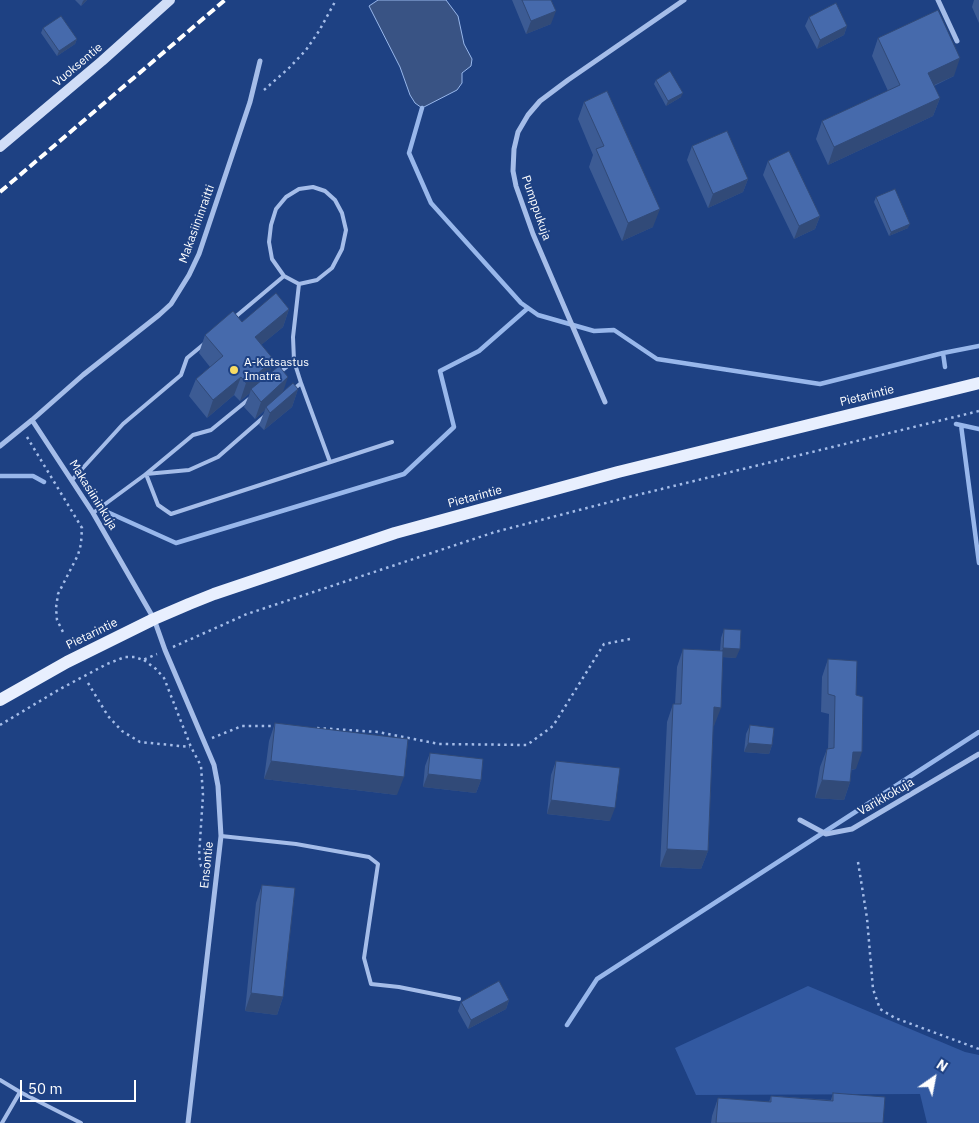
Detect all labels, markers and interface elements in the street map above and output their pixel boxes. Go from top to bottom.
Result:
street label: Vuoksentie [50,40,106,90]
street label: Pumppukuja [518,174,554,242]
street label: Makasiininraitti [176,183,218,265]
place label: A-Katsastus Imatra [244,356,309,384]
marker: A-Katsastus Imatra [228,364,240,376]
street label: Pietarintie [838,382,896,410]
street label: Makasiininkuja [66,457,120,533]
street label: Pietarintie [446,483,504,511]
street label: Pietarintie [64,615,120,653]
street label: Varikkokuja [855,775,917,819]
street label: Ensontie [197,841,217,889]
north arrow [909,1053,959,1103]
text: N [933,1055,951,1076]
scale bar [22,1070,139,1102]
text: 50 m [28,1079,63,1098]

